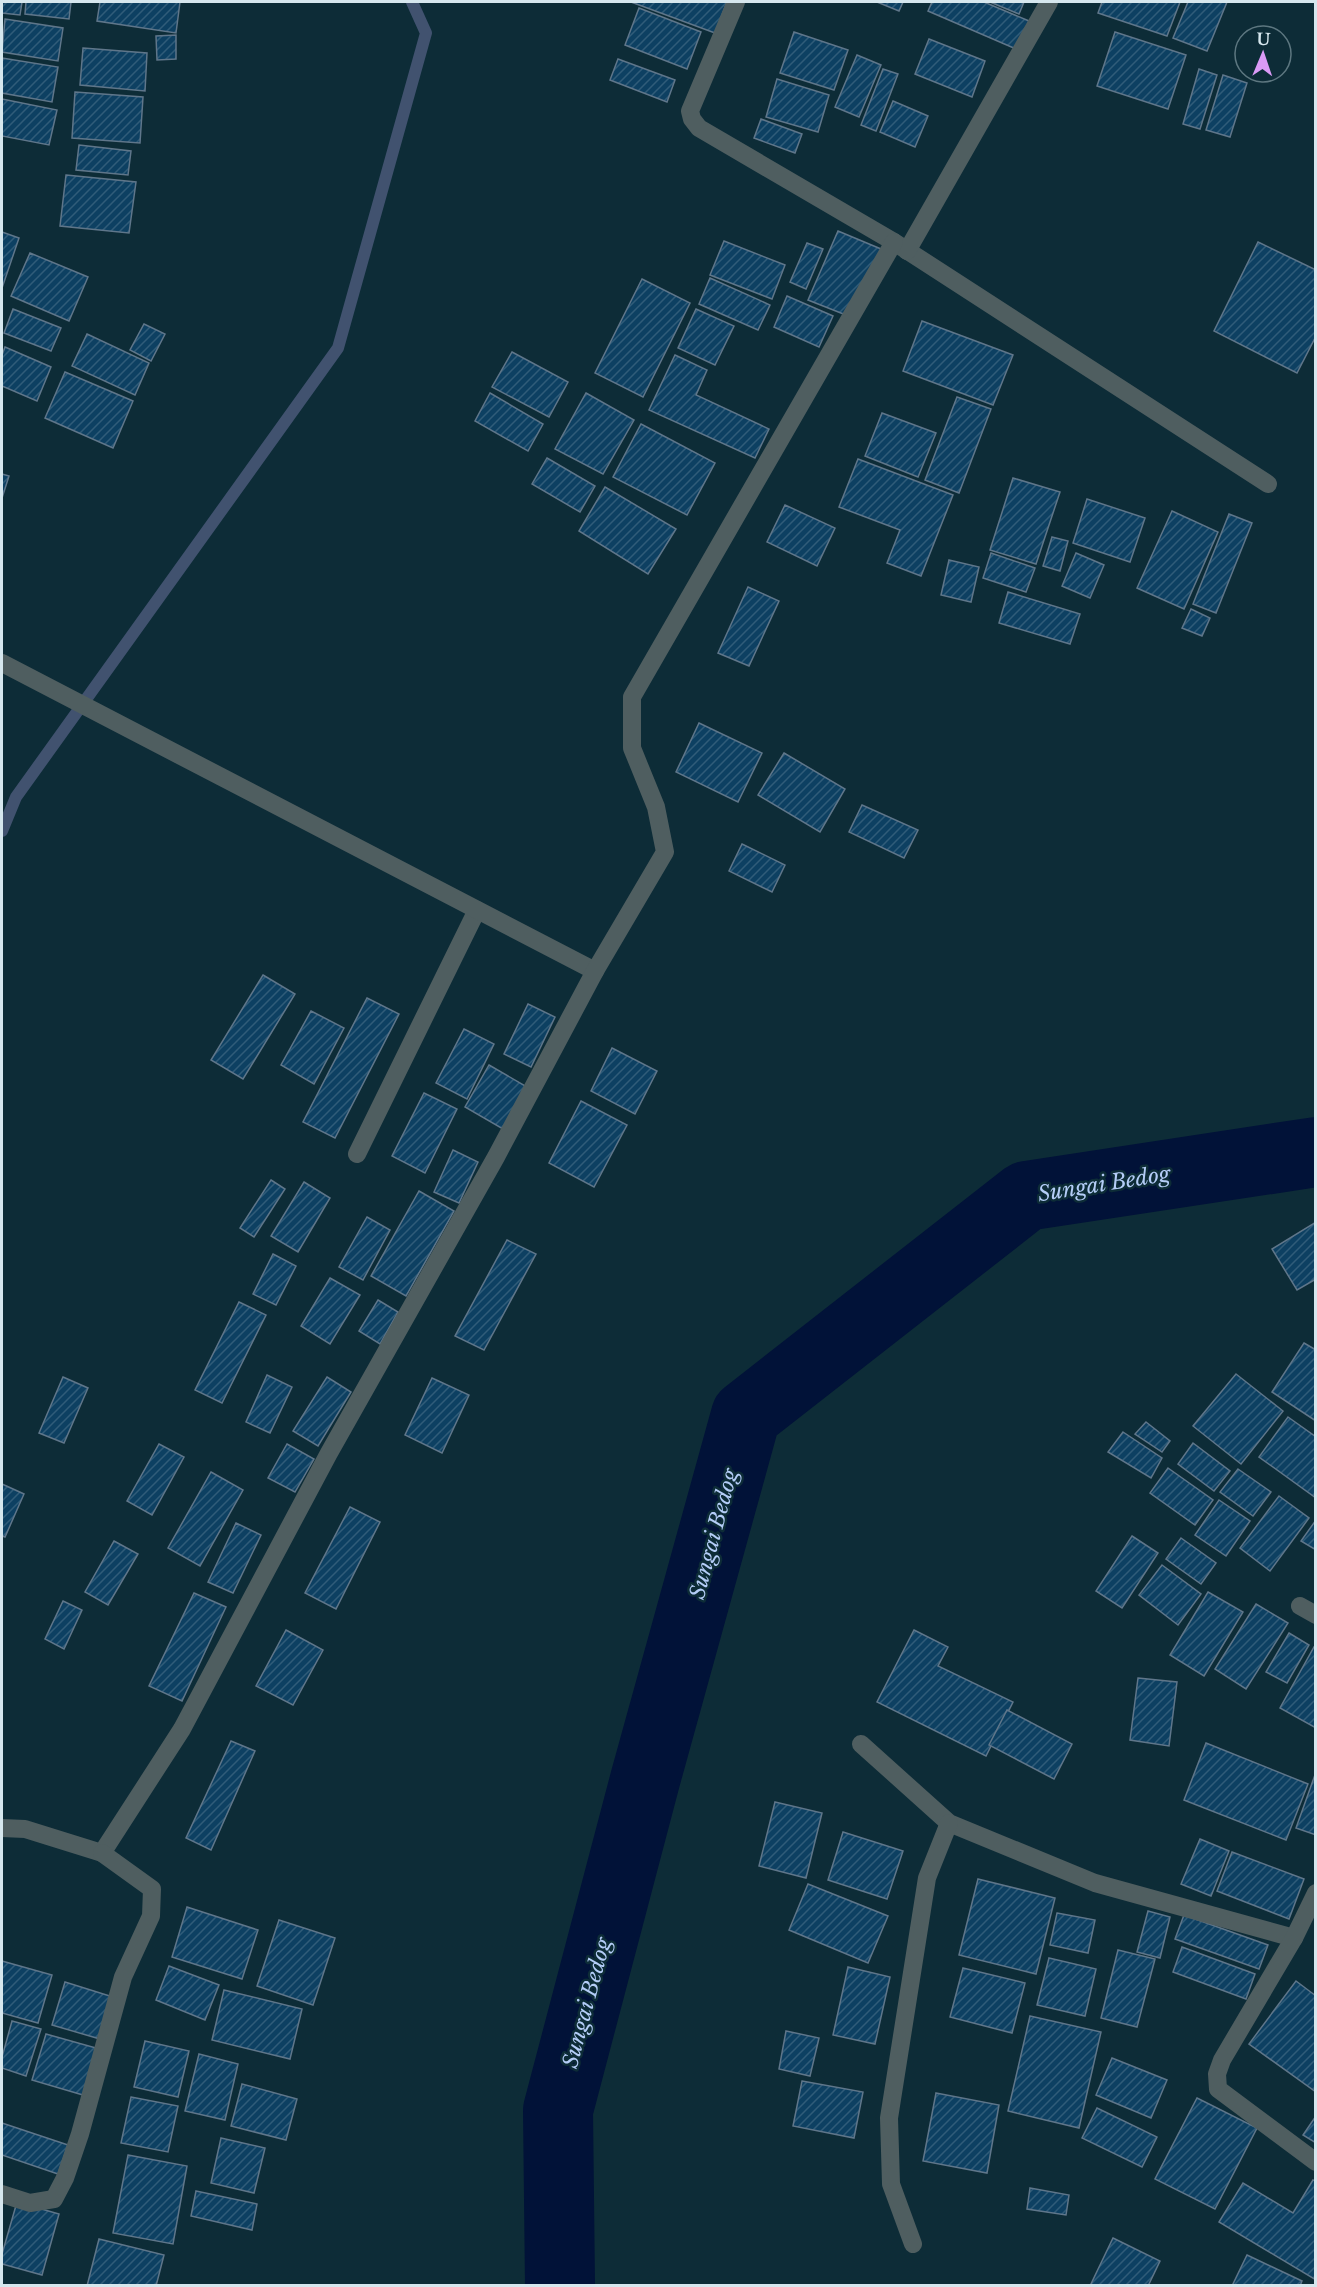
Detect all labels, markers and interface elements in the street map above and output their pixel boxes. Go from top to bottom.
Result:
north arrow [1233,24,1293,84]
text: U [1256,29,1271,49]
water label: Sungai Bedog [1036,1160,1174,1207]
water label: Sungai Bedog [684,1465,744,1602]
water label: Sungai Bedog [557,1934,617,2071]

